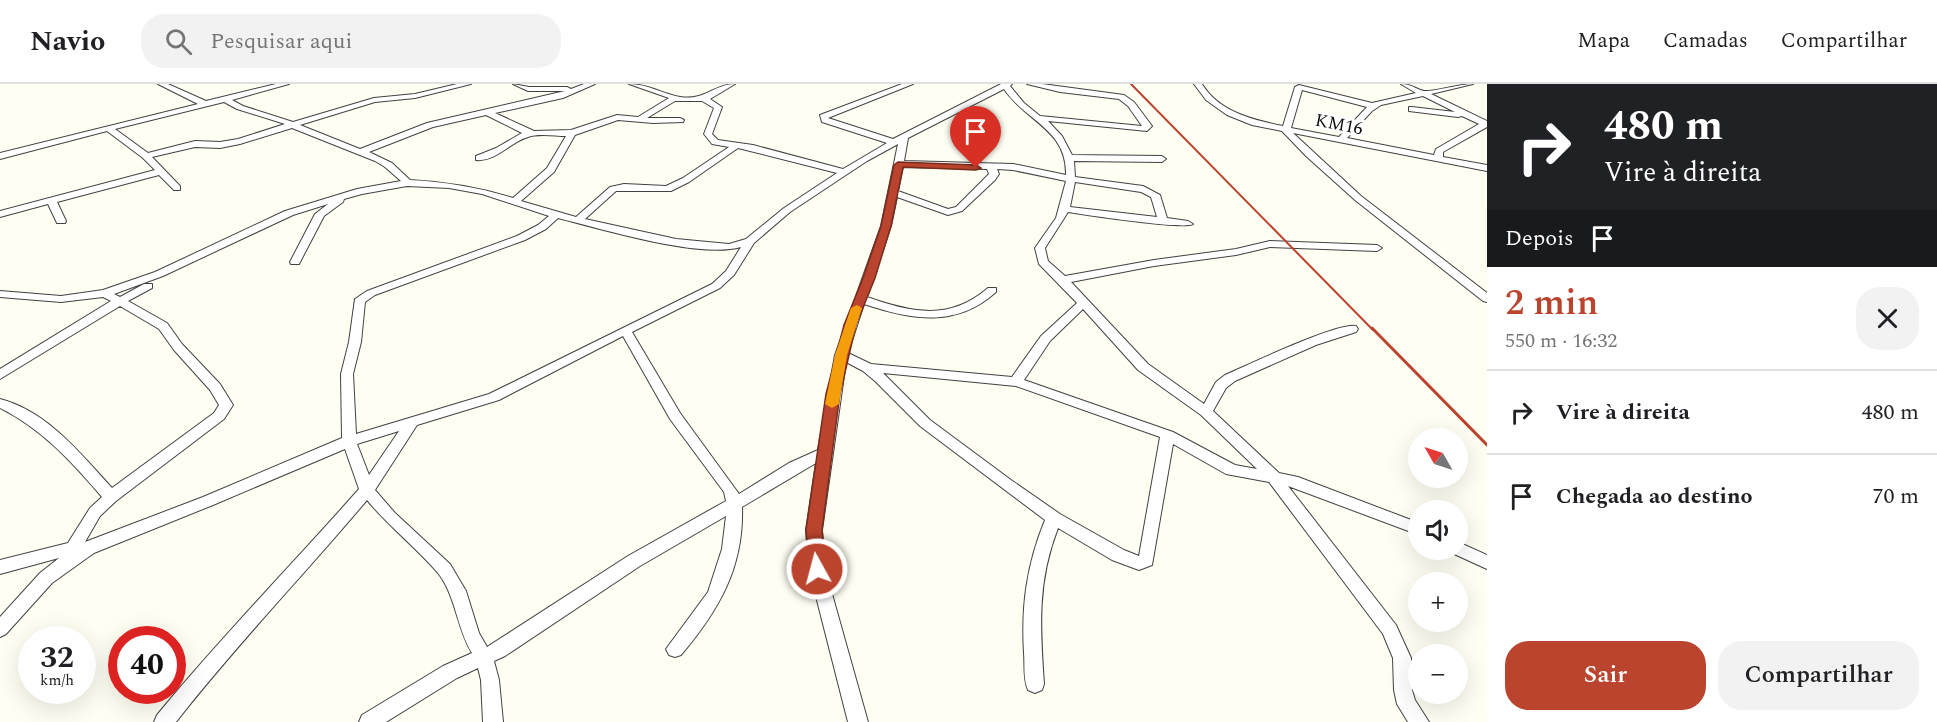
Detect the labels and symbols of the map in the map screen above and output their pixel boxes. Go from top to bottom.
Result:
pin [950,106,1001,168]
street label: KM16 [1313,107,1365,142]
north arrow [1408,428,1468,488]
position arrow [785,537,849,601]
speed limit sign: 40 [108,626,186,704]

